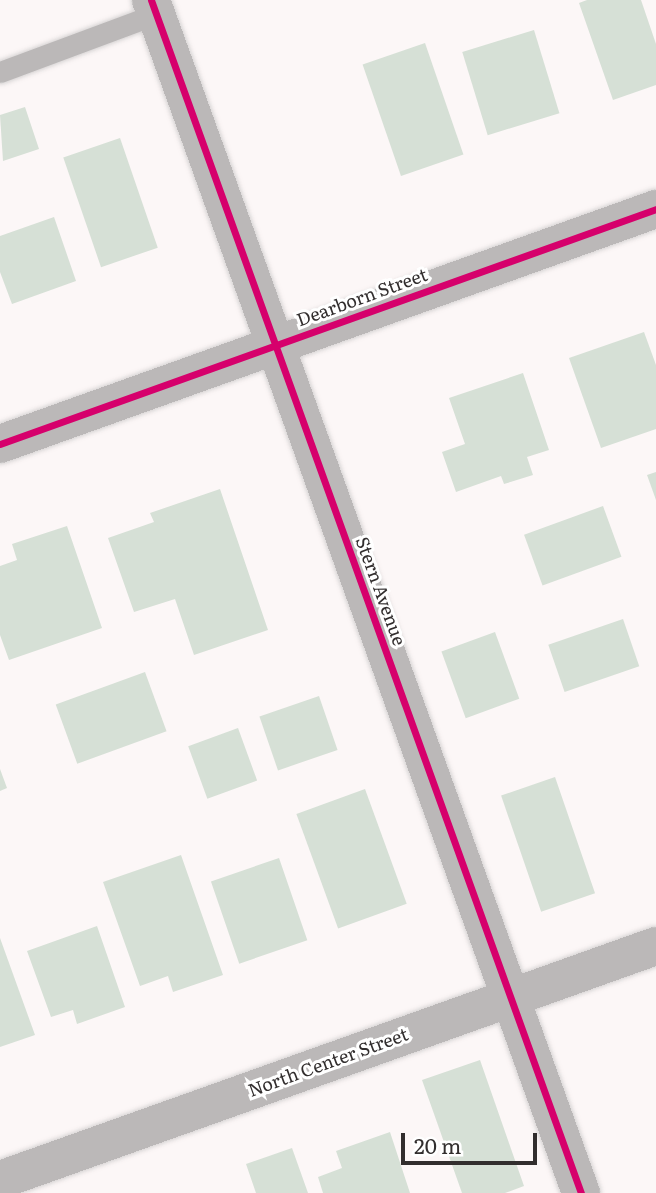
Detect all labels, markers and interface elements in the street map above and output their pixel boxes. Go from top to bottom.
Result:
street label: Dearborn Street [294,263,430,331]
street label: Stern Avenue [351,534,411,648]
street label: North Center Street [245,1023,411,1101]
scale bar [404,1120,540,1164]
text: 20 m [414,1129,461,1160]

